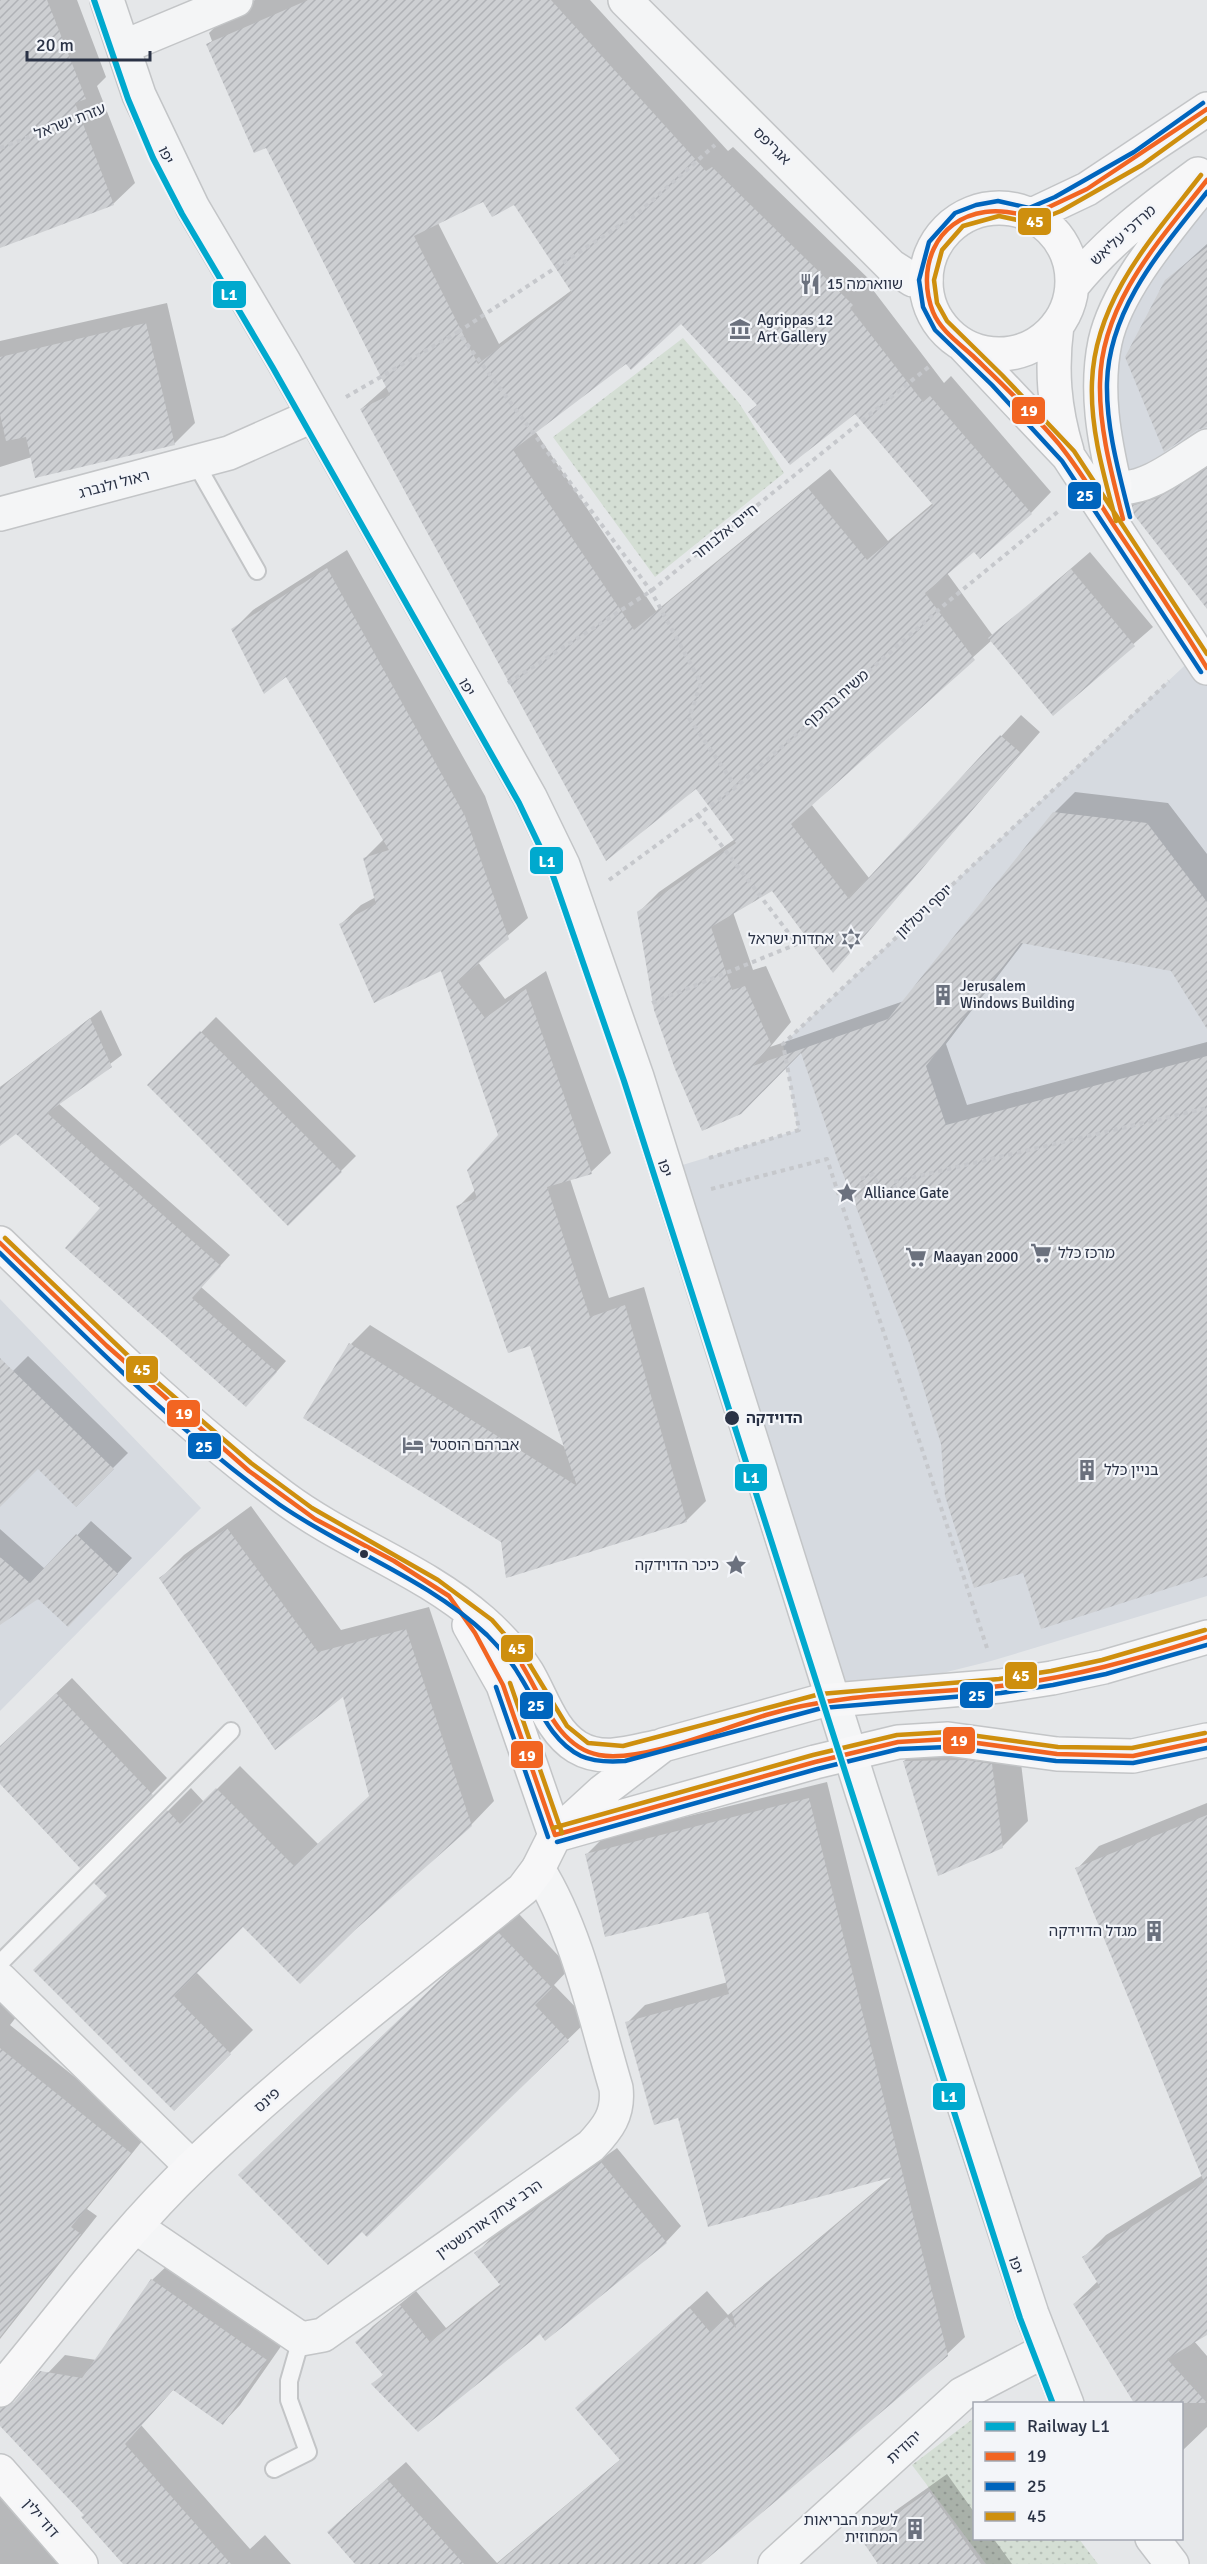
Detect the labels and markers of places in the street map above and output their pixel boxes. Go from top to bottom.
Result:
restaurant icon: שווארמה 15 [798,272,822,296]
place label: שווארמה 15 [827,275,903,293]
place label: Agrippas 12 Art Gallery [757,311,833,346]
museum icon: Agrippas 12 Art Gallery [728,317,752,341]
synagogue icon: אחדות ישראל [839,927,863,951]
place label: אחדות ישראל [748,930,834,948]
place label: Jerusalem Windows Building [960,977,1075,1012]
building icon: Jerusalem Windows Building [931,983,955,1007]
place icon: Alliance Gate [835,1181,859,1205]
place label: Alliance Gate [864,1184,949,1202]
supermarket icon: מרכז כלל [1029,1241,1053,1265]
place label: מרכז כלל [1058,1244,1115,1262]
supermarket icon: Maayan 2000 [904,1245,928,1269]
place label: Maayan 2000 [933,1248,1018,1266]
marker: הדוידקה [723,1409,741,1427]
place label: הדוידקה [746,1409,803,1427]
hotel icon: אברהם הוסטל [401,1433,425,1457]
place label: אברהם הוסטל [430,1436,519,1454]
building icon: בניין כלל [1075,1458,1099,1482]
place label: בניין כלל [1104,1461,1159,1479]
unlabelled marker [358,1548,370,1560]
place icon: כיכר הדוידקה [724,1553,748,1577]
place label: כיכר הדוידקה [635,1556,719,1574]
building icon: מגדל הדוידקה [1142,1919,1166,1943]
place label: מגדל הדוידקה [1049,1922,1137,1940]
place label: לשכת הבריאות המחוזית [804,2511,898,2546]
building icon: לשכת הבריאות המחוזית [903,2517,927,2541]

